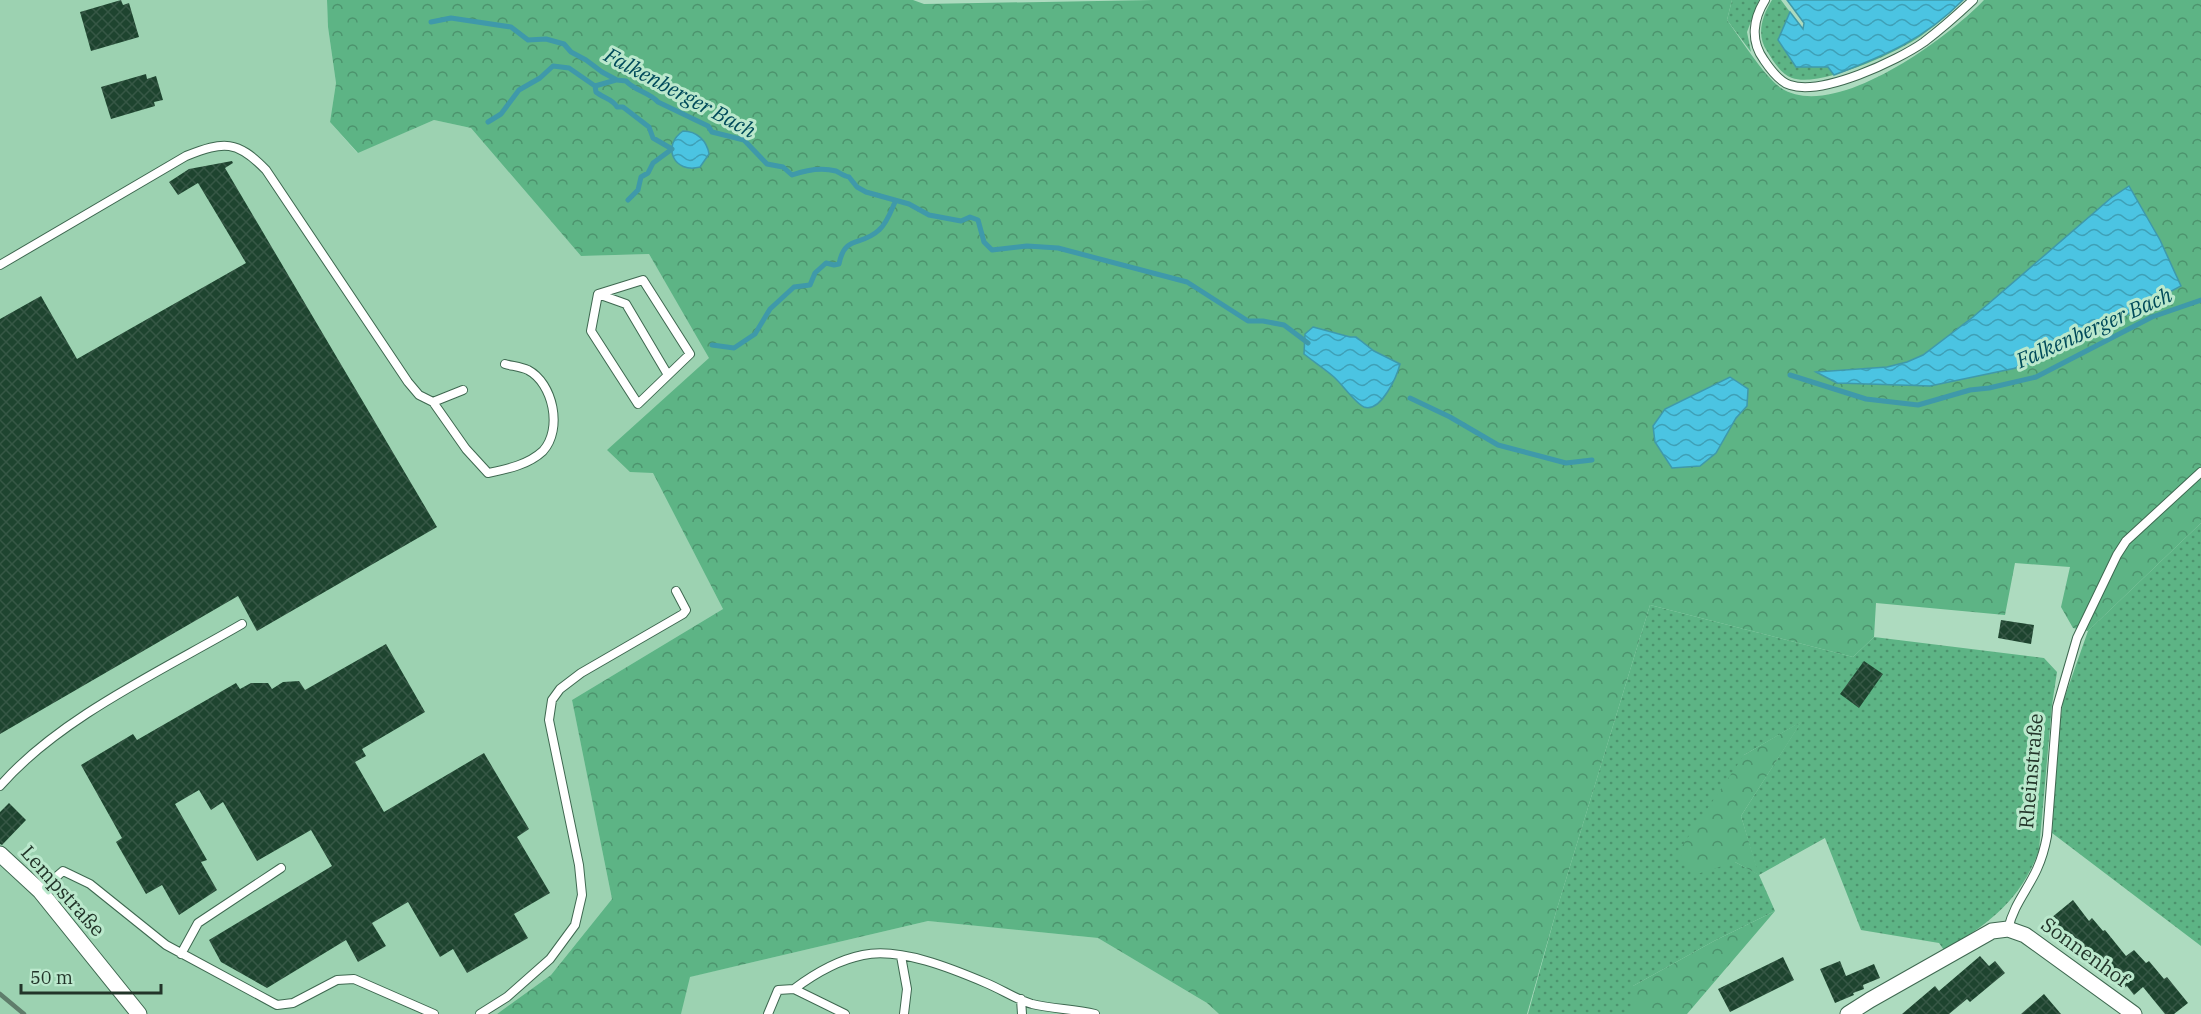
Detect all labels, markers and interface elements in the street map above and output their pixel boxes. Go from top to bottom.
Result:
water label: Falkenberger Bach [599,40,761,144]
water label: Falkenberger Bach [2010,280,2176,374]
street label: Rheinstraße [2012,712,2049,830]
street label: Lempstraße [15,839,112,942]
street label: Sonnenhof [2036,911,2136,993]
scale bar [21,957,160,995]
text: 50 m [30,966,73,989]

